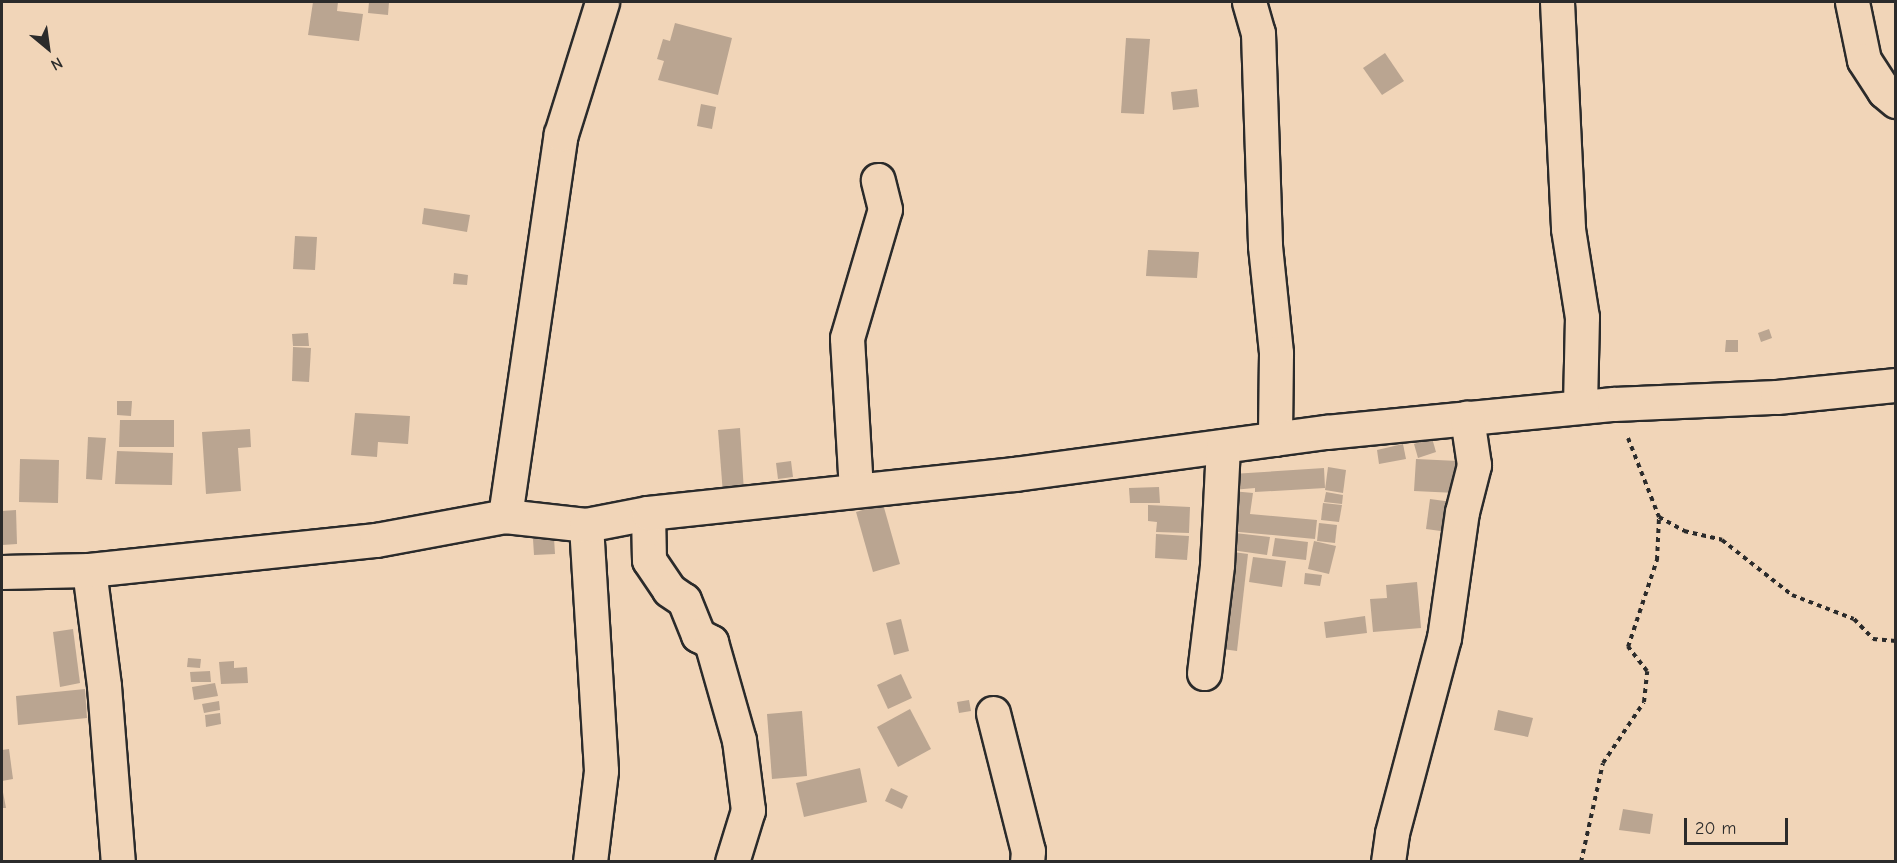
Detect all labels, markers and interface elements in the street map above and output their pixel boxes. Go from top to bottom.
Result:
north arrow [18,18,78,78]
text: N [48,53,66,74]
scale bar [1687,806,1790,844]
text: 20 m [1695,818,1736,839]

